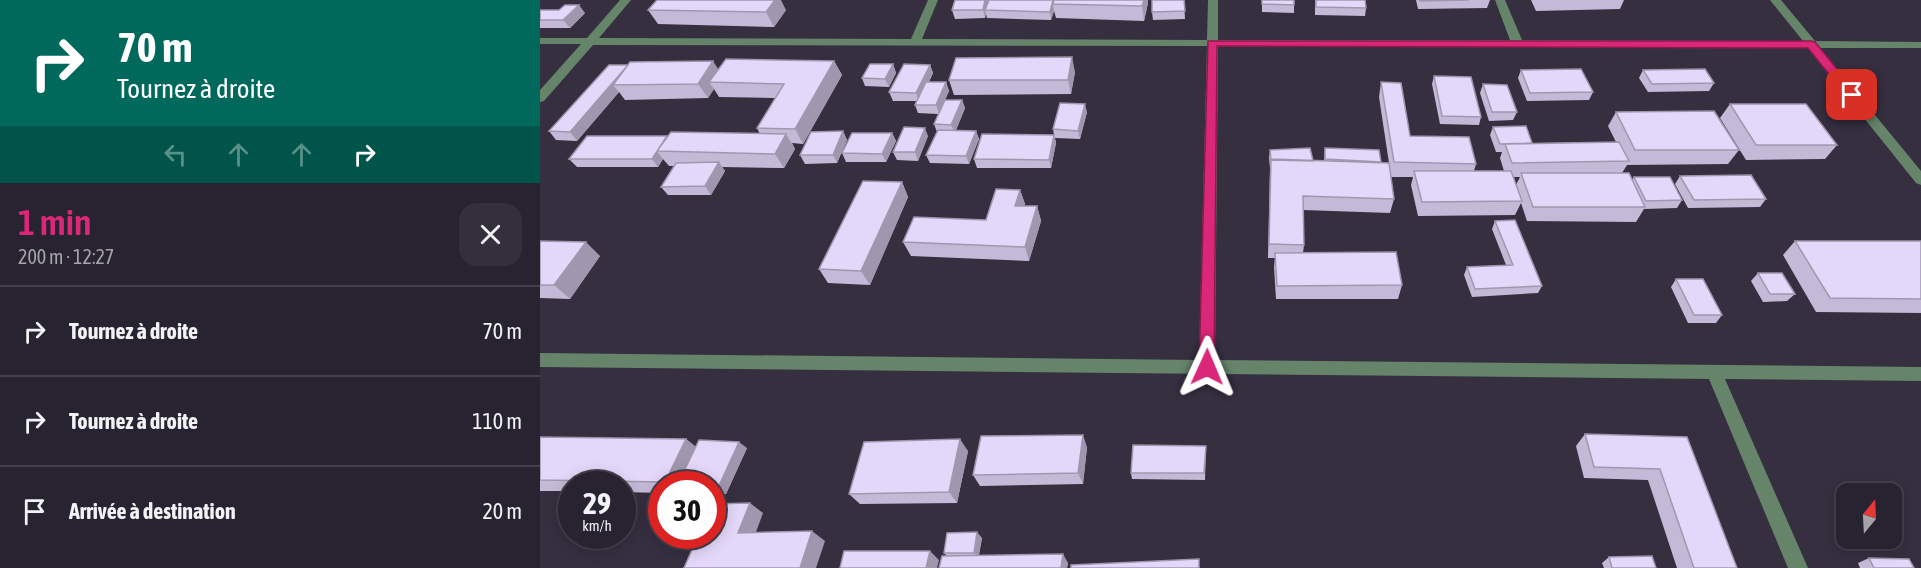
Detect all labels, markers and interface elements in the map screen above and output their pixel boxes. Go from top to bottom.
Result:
text: 70 m [117,23,192,71]
icon: right [18,24,96,102]
pin [1826,69,1877,120]
text: Tournez à droite [117,73,275,104]
icon: arrive [1835,78,1868,111]
icon: left [159,138,192,171]
icon: ahead [222,138,255,171]
icon: ahead [285,138,318,171]
icon: right [348,138,381,171]
text: 1 min [18,201,92,243]
button: close [459,203,522,266]
text: 200 m · 12:27 [18,245,114,268]
icon: right [18,315,51,348]
text: Tournez à droite [69,318,198,344]
text: 70 m [482,318,522,344]
position arrow [1175,335,1239,399]
icon: right [18,405,51,438]
text: Tournez à droite [69,408,198,434]
text: 110 m [472,408,522,434]
speed limit sign: 30 [648,471,726,549]
north arrow [1836,483,1902,549]
map controls [1836,483,1902,549]
text: 29 [583,486,611,520]
icon: arrive [18,495,51,528]
text: Arrivée à destination [69,498,236,524]
text: 20 m [482,498,522,524]
text: km/h [582,517,612,534]

